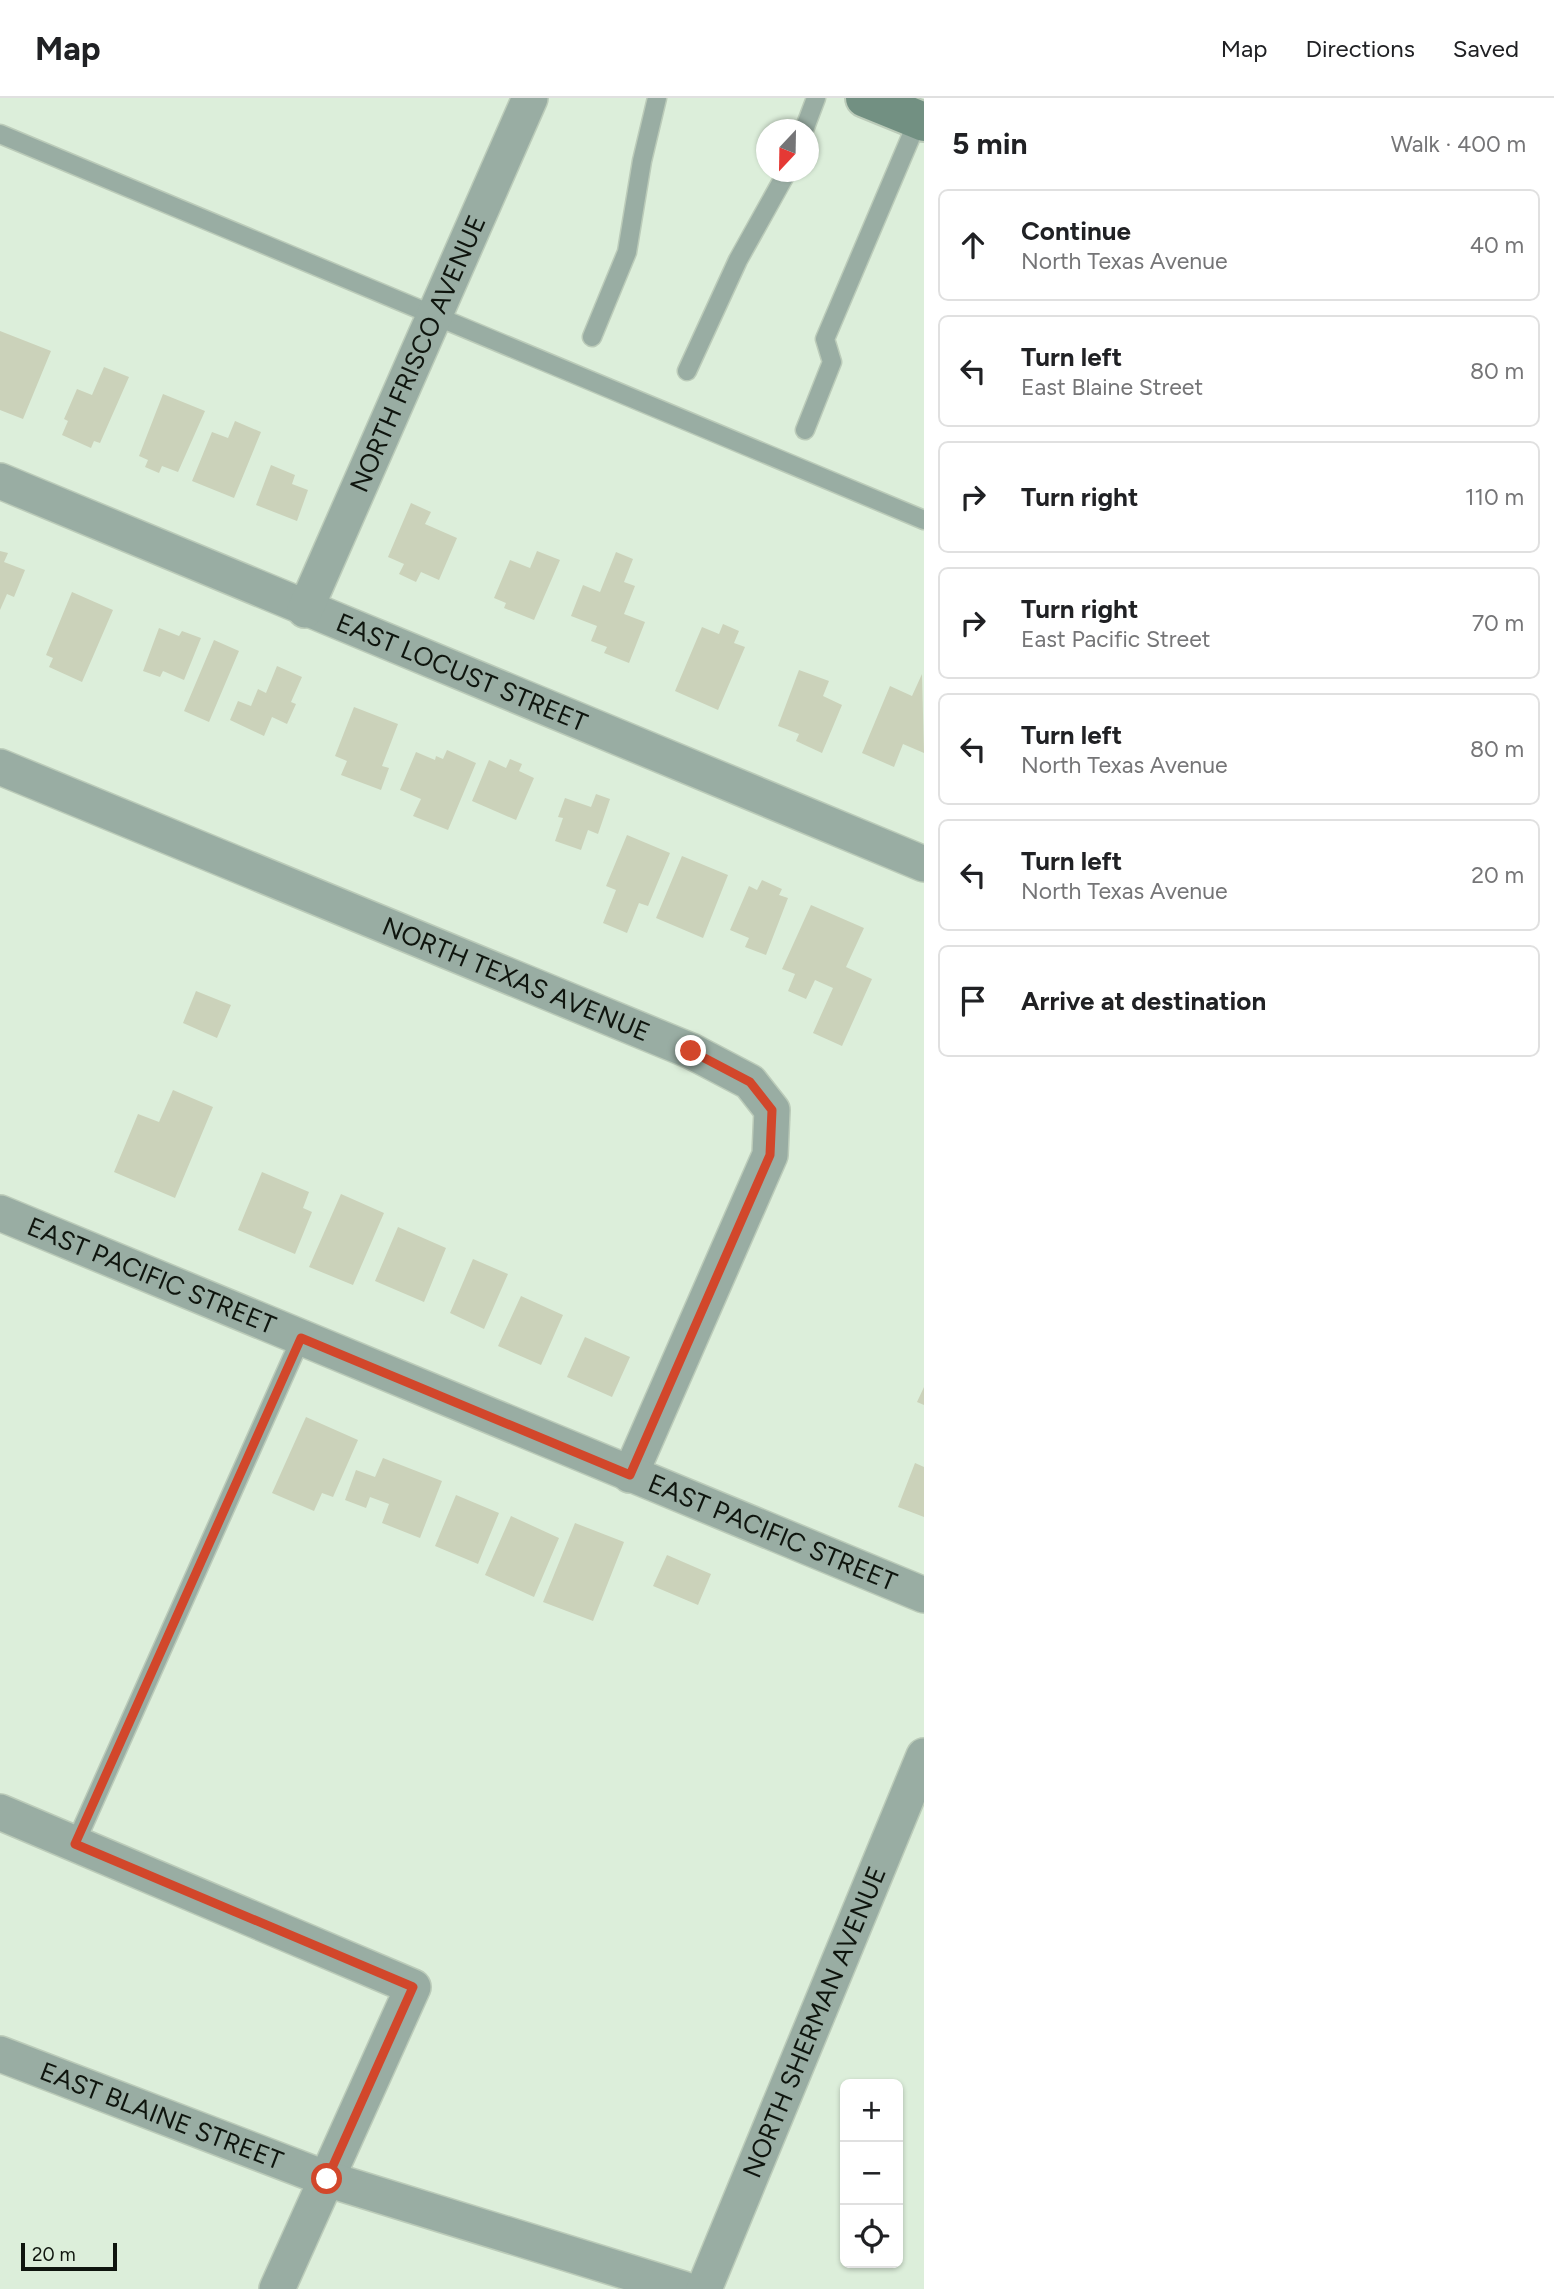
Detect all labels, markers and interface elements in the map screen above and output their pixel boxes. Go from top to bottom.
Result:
text: Map [35,29,101,68]
text: Map [1221,34,1267,63]
text: Directions [1305,34,1415,63]
text: Saved [1453,34,1519,63]
north arrow [756,119,819,182]
text: 5 min [952,125,1028,162]
text: Walk · 400 m [1391,130,1526,158]
street label: NORTH FRISCO AVENUE [343,210,493,497]
text: Continue [1021,215,1131,247]
icon: ahead [954,226,992,264]
text: 40 m [1470,231,1524,259]
text: North Texas Avenue [1021,247,1228,275]
text: Turn left [1021,341,1122,373]
icon: left [954,352,992,390]
text: 80 m [1470,357,1524,385]
text: East Blaine Street [1021,373,1203,401]
icon: right [954,478,992,516]
text: Turn right [1021,481,1138,513]
text: 110 m [1465,483,1524,511]
text: Turn right [1021,593,1138,625]
icon: right [954,604,992,642]
street label: EAST LOCUST STREET [332,606,593,739]
text: 70 m [1472,609,1524,637]
text: East Pacific Street [1021,625,1210,653]
text: Turn left [1021,719,1122,751]
icon: left [954,730,992,768]
text: 80 m [1470,735,1524,763]
text: North Texas Avenue [1021,751,1228,779]
text: Turn left [1021,845,1122,877]
icon: left [954,856,992,894]
text: 20 m [1471,861,1524,889]
text: North Texas Avenue [1021,877,1228,905]
street label: NORTH TEXAS AVENUE [378,910,655,1048]
icon: arrive [954,982,992,1020]
text: Arrive at destination [1021,985,1266,1017]
route end [675,1035,706,1066]
street label: EAST PACIFIC STREET [23,1210,281,1341]
street label: EAST PACIFIC STREET [644,1467,902,1598]
street label: NORTH SHERMAN AVENUE [736,1861,893,2182]
street label: EAST BLAINE STREET [36,2055,288,2177]
map controls [840,2079,903,2268]
button: + [840,2079,903,2142]
button: − [840,2142,903,2205]
route start [311,2163,342,2194]
button: locate [840,2205,903,2268]
scale bar [21,2240,117,2272]
text: 20 m [32,2243,76,2266]

